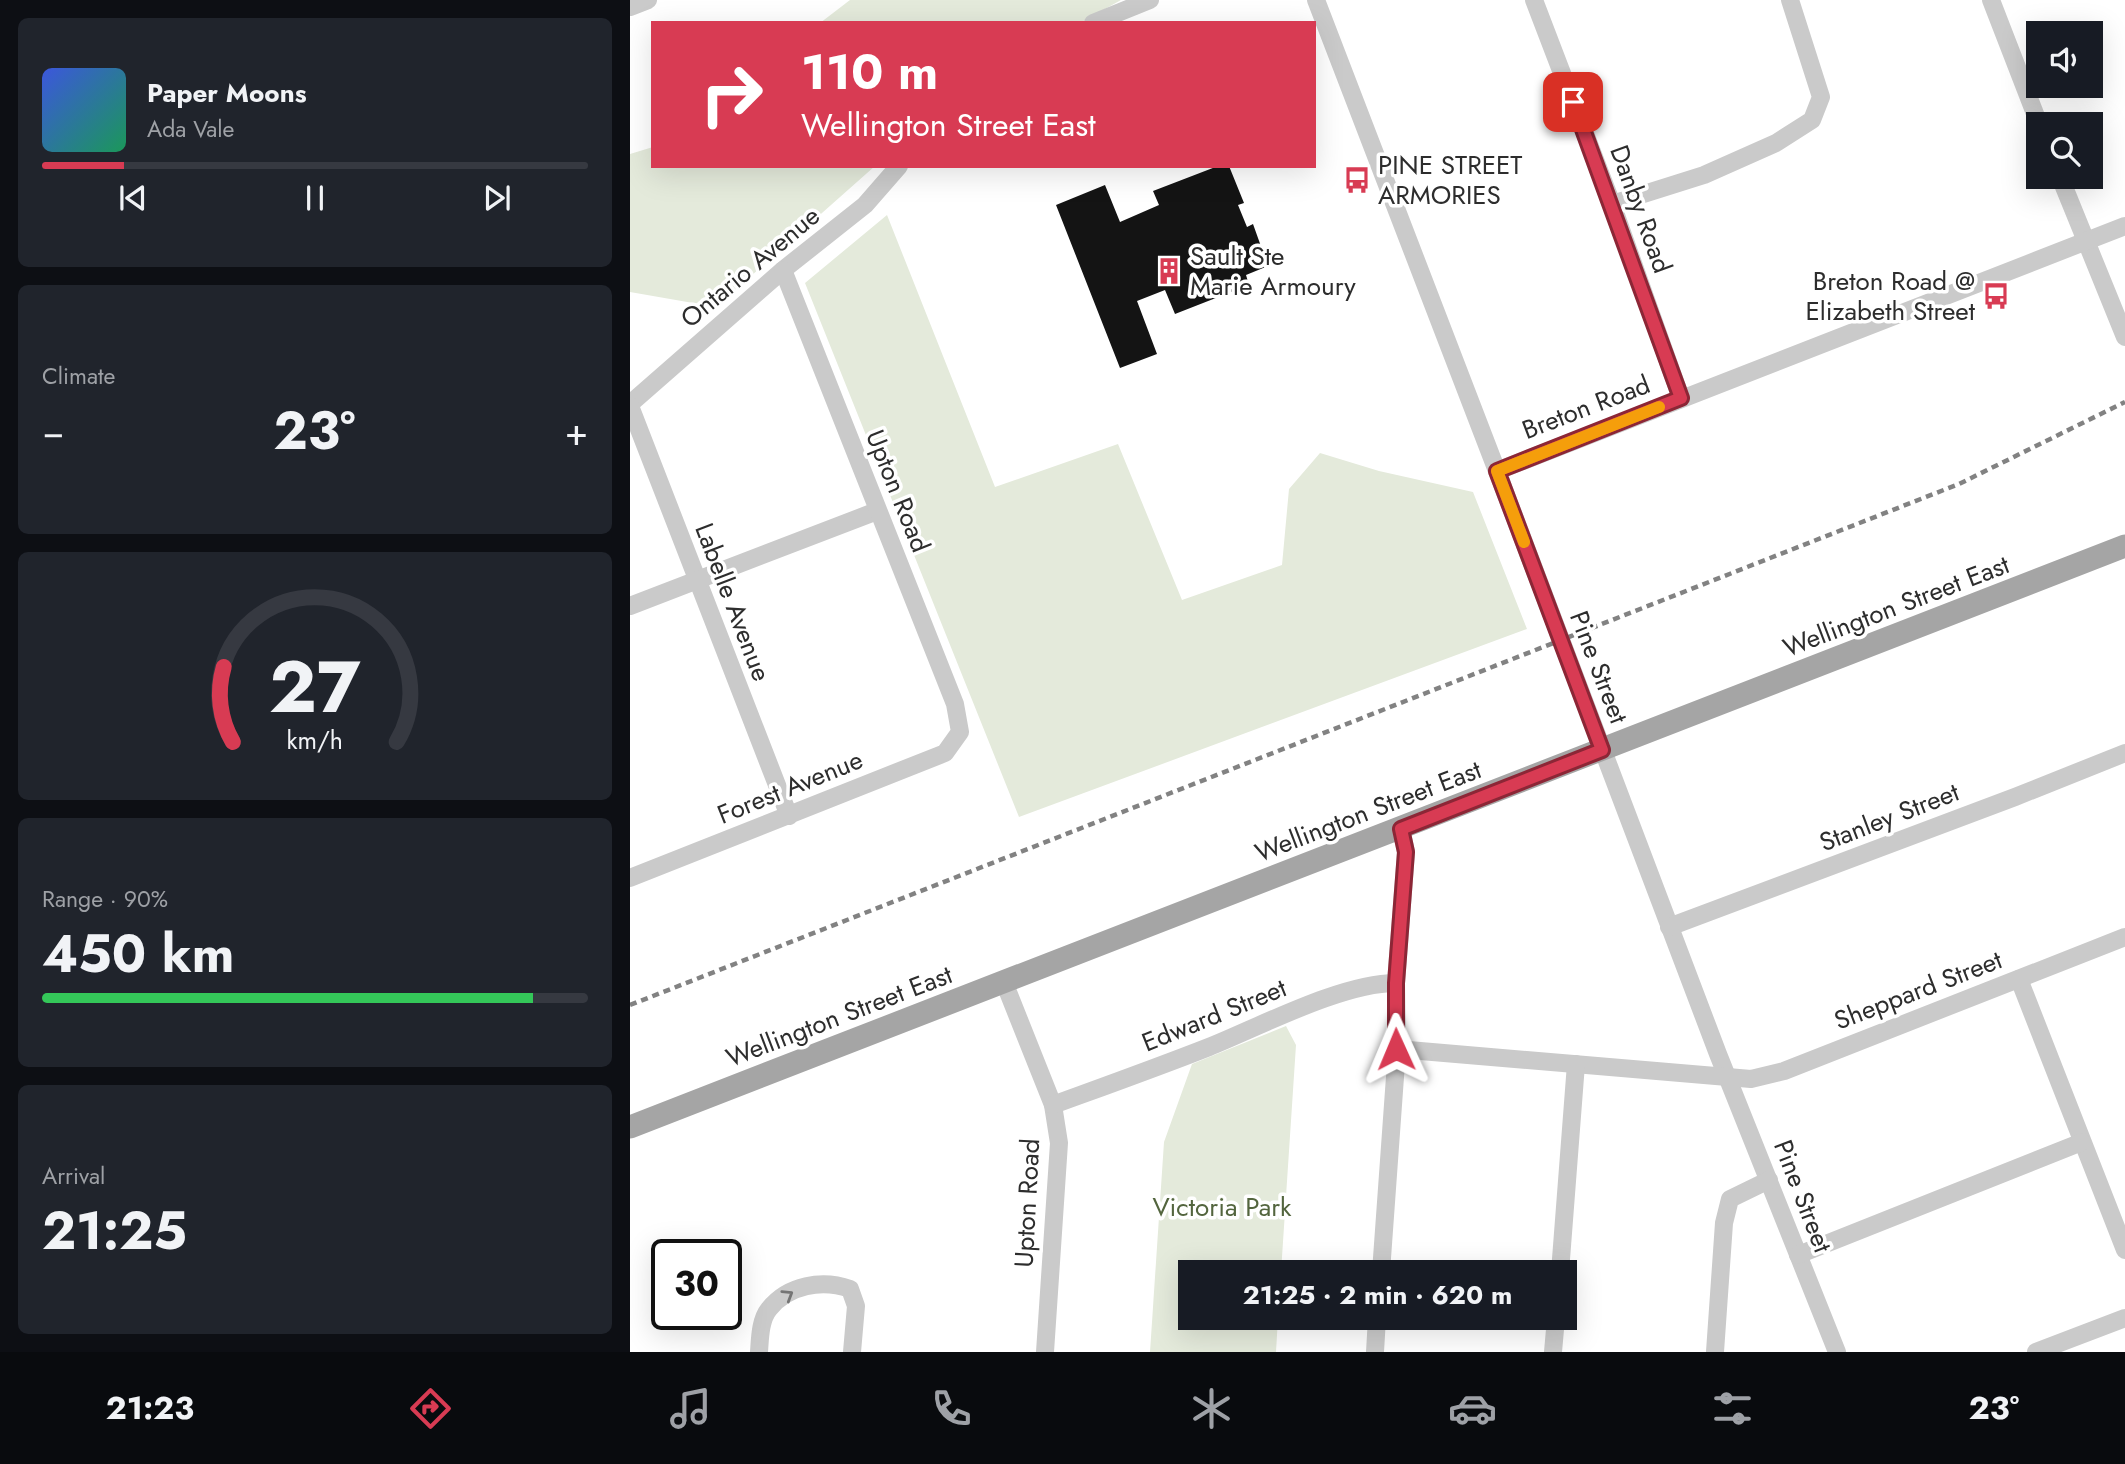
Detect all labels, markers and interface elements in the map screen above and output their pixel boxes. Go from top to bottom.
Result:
map controls [2026,21,2103,189]
button: sound [2026,21,2103,98]
text: 110 m [801,37,938,107]
icon: right [686,49,777,140]
pin [1543,72,1603,132]
text: Paper Moons [147,74,307,112]
icon: arrive [1554,83,1592,121]
text: Wellington Street East [801,102,1096,148]
text: Ada Vale [147,112,234,146]
button: search [2026,112,2103,189]
street label: Danby Road [1600,140,1682,278]
place label: PINE STREET ARMORIES [1378,146,1522,214]
bus stop icon: PINE STREET ARMORIES [1342,165,1372,195]
icon: previous [114,179,152,217]
icon: pause [296,179,334,217]
icon: next [478,179,516,217]
street label: Ontario Avenue [672,197,828,337]
place label: Sault Ste Marie Armoury [1190,237,1356,305]
building icon: Sault Ste Marie Armoury [1154,256,1184,286]
place label: Breton Road @ Elizabeth Street [1806,262,1976,330]
bus stop icon: Breton Road @ Elizabeth Street [1981,281,2011,311]
text: Climate [42,359,115,393]
street label: Breton Road [1516,365,1656,449]
text: 23° [274,393,355,469]
text: − [42,404,64,459]
text: + [565,404,588,459]
street label: Upton Road [856,424,940,558]
street label: Labelle Avenue [685,517,781,687]
street label: Wellington Street East [1777,545,2015,667]
street label: Pine Street [1560,605,1638,730]
text: 27 [269,634,361,739]
text: km/h [287,722,343,758]
street label: Forest Avenue [712,741,868,833]
street label: Wellington Street East [1249,750,1487,872]
street label: Stanley Street [1814,773,1965,861]
text: Range · 90% [42,882,168,916]
text: 450 km [42,916,235,992]
street label: Sheppard Street [1829,940,2008,1039]
street label: Wellington Street East [720,955,958,1077]
street label: Edward Street [1136,968,1293,1061]
position arrow [1359,1012,1433,1086]
street label: Pine Street [1764,1134,1842,1259]
street label: Upton Road [1005,1138,1049,1268]
text: Arrival [42,1159,105,1193]
park label: Victoria Park [1152,1188,1292,1226]
text: 21:25 [42,1193,187,1269]
speed limit sign: 30 [651,1239,742,1330]
text: 21:25 · 2 min · 620 m [1243,1276,1512,1314]
one-way arrow [780,1291,793,1304]
icon: directions [406,1384,455,1433]
icon: music [666,1384,715,1433]
icon: phone [927,1384,976,1433]
icon: climate [1187,1384,1236,1433]
icon: car [1448,1384,1497,1433]
icon: filters [1708,1384,1757,1433]
text: 21:23 [106,1385,194,1431]
text: 23° [1969,1385,2019,1431]

